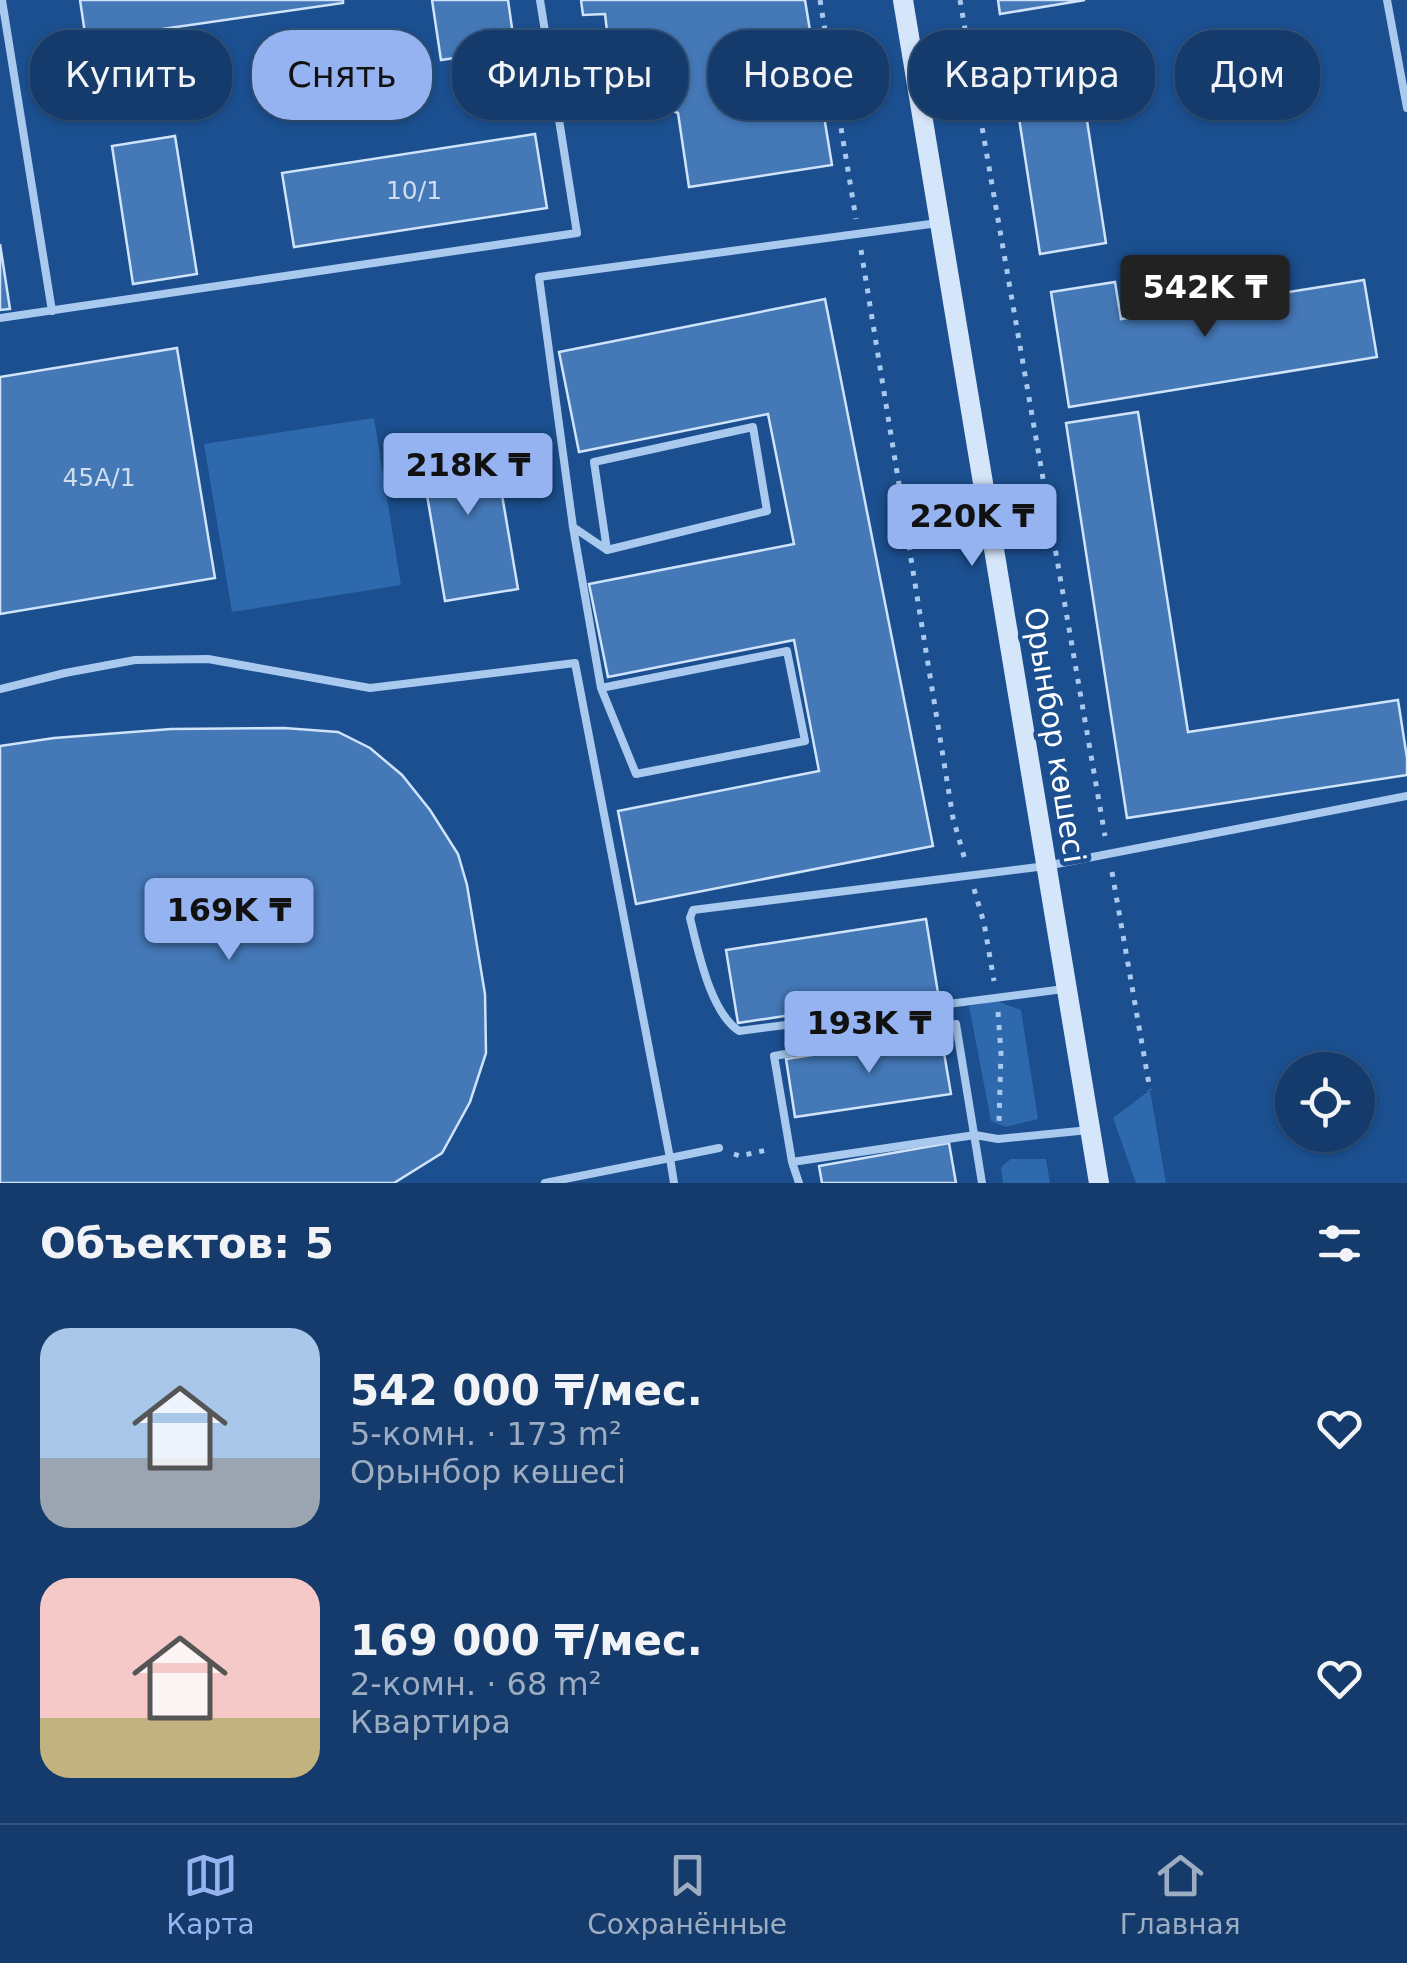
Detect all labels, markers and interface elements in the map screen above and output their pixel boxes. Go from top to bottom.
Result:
chip: Купить [30,30,232,120]
chip: Снять [252,30,432,120]
chip: Фильтры [452,30,688,120]
chip: Новое [708,30,889,120]
chip: Квартира [909,30,1155,120]
chip: Дом [1175,30,1320,120]
house number: 10/1 [386,176,442,205]
pin: 542K ₸ [1124,255,1286,340]
text: 542K ₸ [1143,268,1268,306]
pin: 218K ₸ [387,433,549,518]
text: 218K ₸ [406,446,531,484]
house number: 45А/1 [62,463,136,492]
pin: 220K ₸ [891,484,1053,569]
text: 220K ₸ [910,497,1035,535]
street label: Орынбор көшесі [1017,605,1093,865]
pin: 169K ₸ [148,878,310,963]
text: 169K ₸ [167,891,292,929]
pin: 193K ₸ [788,991,950,1076]
text: 193K ₸ [807,1004,932,1042]
map controls [1275,1052,1375,1152]
button: locate [1275,1052,1375,1152]
icon: filters [1312,1216,1367,1271]
text: Объектов: 5 [40,1219,334,1268]
text: 542 000 ₸/мес. [350,1366,703,1415]
icon: home [120,1368,240,1488]
icon: heart [1312,1401,1367,1456]
text: 5-комн. · 173 m² [350,1415,622,1453]
text: Орынбор көшесі [350,1453,626,1491]
text: 169 000 ₸/мес. [350,1616,703,1665]
icon: home [120,1618,240,1738]
icon: heart [1312,1651,1367,1706]
text: 2-комн. · 68 m² [350,1665,601,1703]
text: Квартира [350,1703,511,1741]
tab: Карта [166,1848,255,1941]
tab: Сохранённые [587,1848,787,1941]
tab: Главная [1120,1848,1241,1941]

